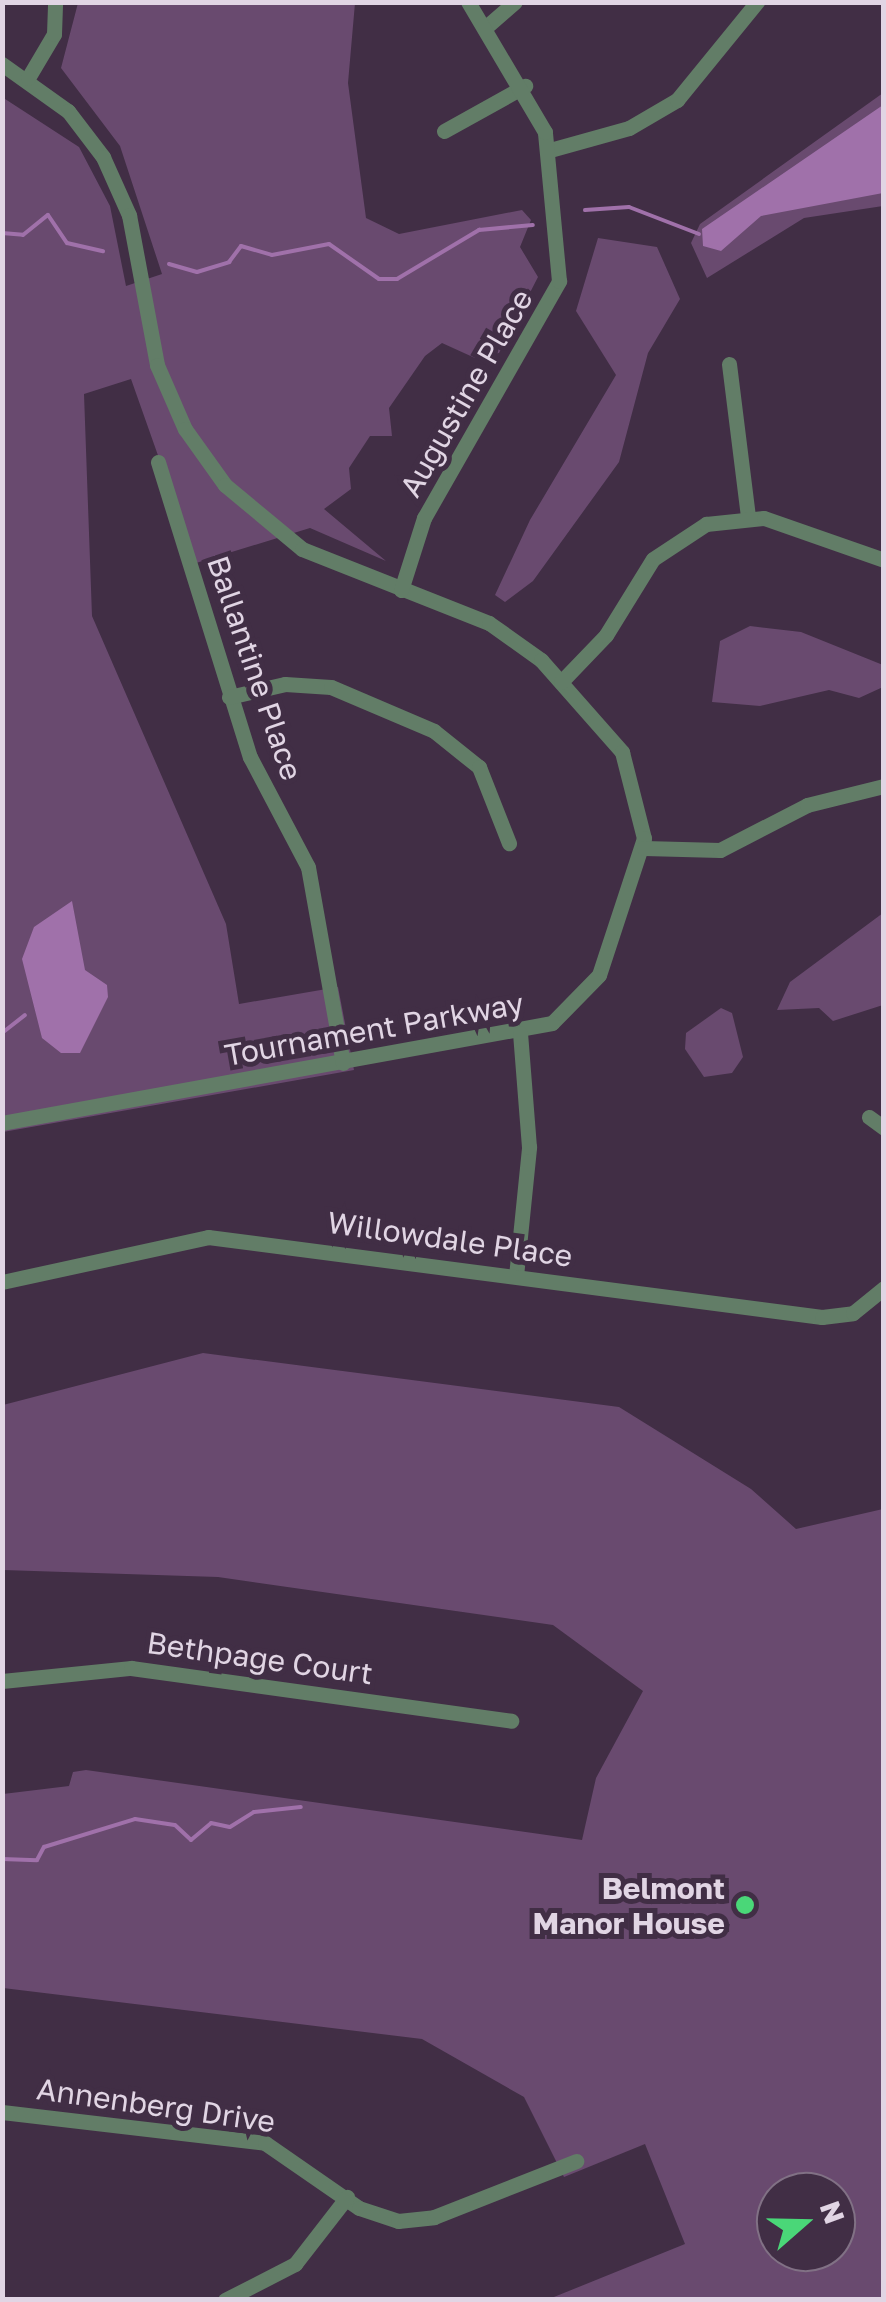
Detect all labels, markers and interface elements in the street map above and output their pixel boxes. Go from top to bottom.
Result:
street label: Augustine Place [392,283,540,503]
street label: Ballantine Place [200,551,310,785]
street label: Tournament Parkway [222,985,526,1073]
street label: Willowdale Place [325,1204,575,1274]
street label: Bethpage Court [145,1624,375,1692]
place label: Belmont Manor House [532,1870,725,1940]
marker: Belmont Manor House [734,1894,756,1916]
street label: Annenberg Drive [34,2070,278,2140]
north arrow [756,2172,856,2272]
text: N [814,2197,852,2228]

